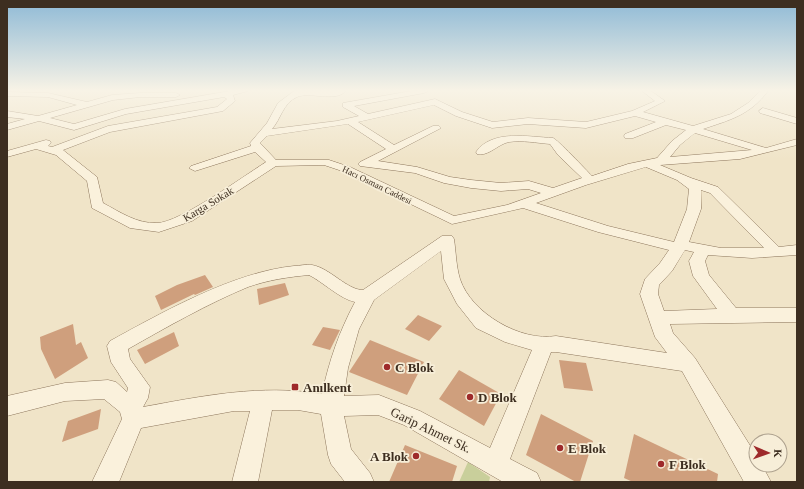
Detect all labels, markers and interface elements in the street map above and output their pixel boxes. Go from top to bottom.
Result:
street label: Hacı Osman Caddesi [341,164,414,206]
street label: Karga Sokak [181,184,236,224]
place label: C Blok [395,360,434,375]
marker: C Blok [382,362,392,372]
place label: Anılkent [303,380,352,395]
marker: Anılkent [290,382,300,392]
place label: D Blok [478,390,517,405]
marker: D Blok [465,392,475,402]
street label: Garip Ahmet Sk. [388,404,474,456]
north arrow [748,433,788,473]
place label: E Blok [568,441,607,456]
marker: E Blok [555,443,565,453]
place label: A Blok [370,449,409,464]
text: K [772,449,784,458]
marker: A Blok [411,451,421,461]
place label: F Blok [669,457,706,472]
marker: F Blok [656,459,666,469]

